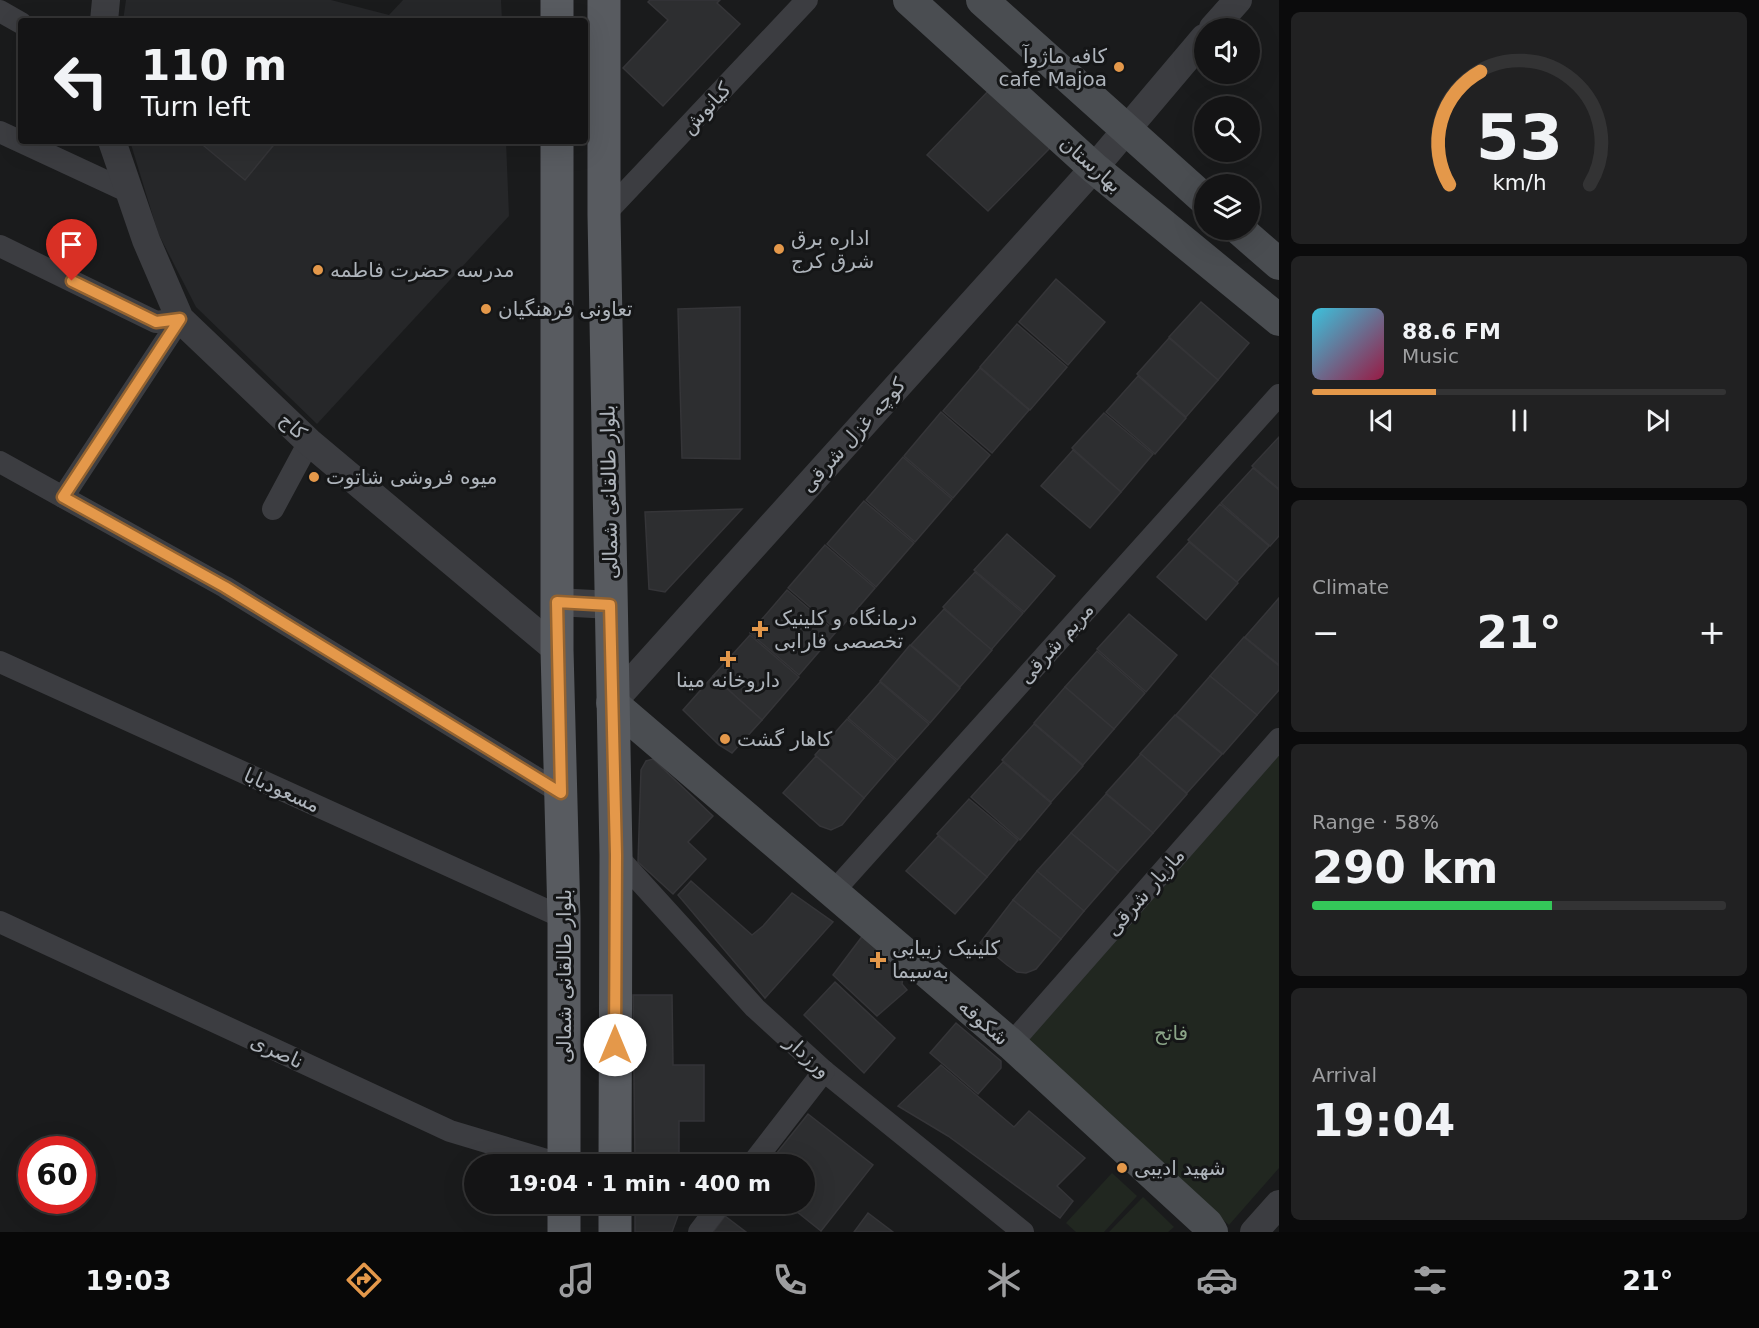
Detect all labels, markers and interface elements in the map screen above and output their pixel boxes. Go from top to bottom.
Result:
map controls [1194,18,1260,240]
button: sound [1194,18,1260,84]
text: 110 m [141,41,287,90]
icon: left [42,42,120,120]
place label: کافه ماژوآ cafe Majoa [998,43,1107,91]
marker: کافه ماژوآ cafe Majoa [1112,60,1126,74]
street label: کیانوش [676,77,736,139]
text: Turn left [141,91,251,122]
button: search [1194,96,1260,162]
text: 53 [1476,101,1562,174]
street label: بهارستان [1055,131,1127,197]
text: km/h [1492,170,1546,195]
button: layers [1194,174,1260,240]
pin [46,219,97,281]
place label: اداره برق شرق کرج [791,226,874,273]
icon: arrive [55,228,88,261]
marker: اداره برق شرق کرج [772,242,786,256]
place label: مدرسه حضرت فاطمه [330,258,515,282]
marker: مدرسه حضرت فاطمه [311,263,325,277]
place label: تعاونی فرهنگیان [498,297,633,321]
marker: تعاونی فرهنگیان [479,302,493,316]
text: 88.6 FM [1402,319,1501,344]
text: Music [1402,344,1459,368]
street label: کوچه غزل شرقی [795,372,911,497]
icon: previous [1365,404,1398,437]
icon: pause [1503,404,1536,437]
icon: next [1641,404,1674,437]
street label: بلوار طالقانی شمالی [595,405,623,579]
street label: کاج [274,407,312,445]
place label: میوه فروشی شاتوت [326,465,498,489]
marker: میوه فروشی شاتوت [307,470,321,484]
text: Climate [1312,575,1389,599]
street label: مریم شرقی [1013,597,1099,689]
place label: درمانگاه و کلینیک تخصصی فارابی [774,606,917,653]
text: 21° [1476,606,1562,659]
text: − [1312,613,1340,652]
text: + [1698,613,1726,652]
marker: درمانگاه و کلینیک تخصصی فارابی [751,620,769,638]
marker: داروخانه مینا [721,652,735,666]
place label: داروخانه مینا [676,668,780,692]
place label: کاهار گشت [737,727,833,751]
marker: کاهار گشت [718,732,732,746]
street label: مسعودبابا [240,763,324,817]
text: Range · 58% [1312,810,1439,834]
text: 290 km [1312,841,1498,894]
street label: مازیار شرقی [1100,843,1190,941]
street label: بلوار طالقانی شمالی [552,889,576,1063]
place label: کلینیک زیبایی به‌سیما [892,936,1001,983]
marker: کلینیک زیبایی به‌سیما [869,951,887,969]
street label: شکوفه [954,994,1014,1050]
position arrow [583,1013,647,1077]
park label: فاتح [1154,1021,1188,1045]
street label: ناصری [247,1028,307,1074]
street label: ورزدار [779,1029,836,1083]
text: Arrival [1312,1063,1377,1087]
text: 19:04 [1312,1094,1455,1147]
speed limit sign: 60 [18,1136,96,1214]
place label: شهید ادیبی [1134,1156,1226,1180]
marker: شهید ادیبی [1115,1161,1129,1175]
text: 19:04 · 1 min · 400 m [508,1171,771,1196]
icon: directions [343,1259,385,1301]
icon: music [556,1259,598,1301]
icon: phone [769,1259,811,1301]
icon: climate [983,1259,1025,1301]
icon: car [1196,1259,1238,1301]
icon: filters [1409,1259,1451,1301]
text: 19:03 [86,1265,172,1296]
text: 21° [1622,1265,1673,1296]

